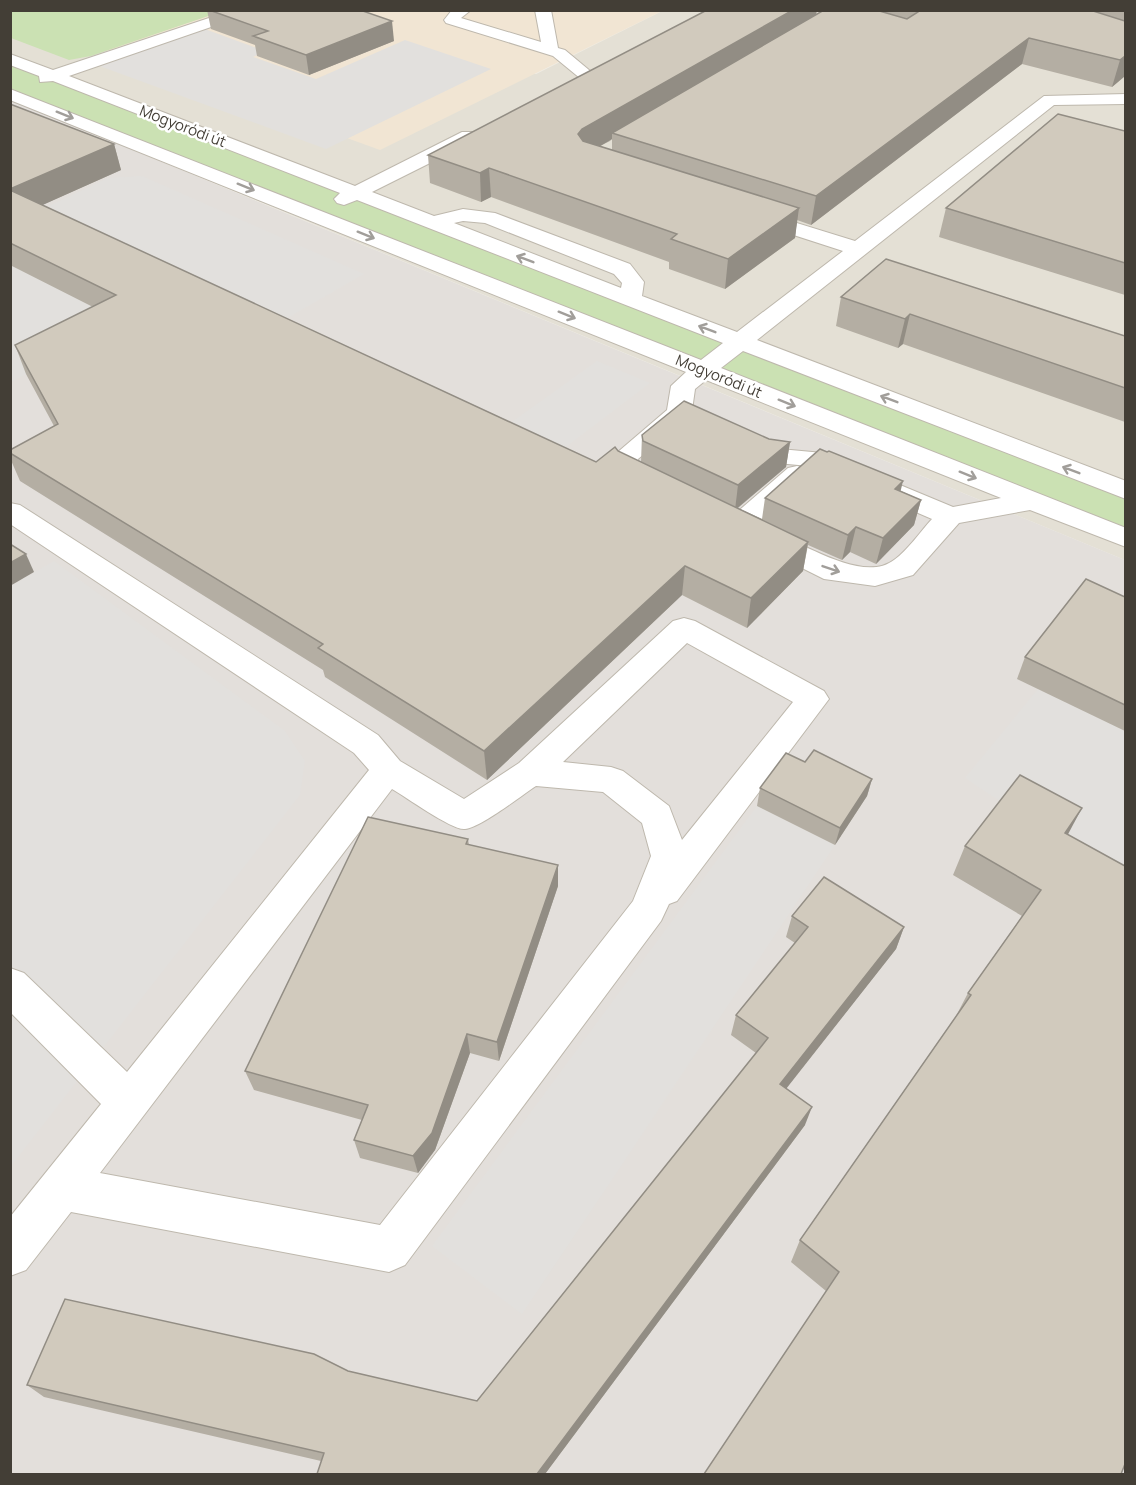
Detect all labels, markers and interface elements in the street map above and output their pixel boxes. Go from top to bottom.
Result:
street label: Mogyoródi út [137,100,229,152]
one-way arrow [55,110,74,121]
one-way arrow [236,183,255,194]
one-way arrow [357,231,375,242]
one-way arrow [517,252,535,263]
one-way arrow [557,310,576,321]
one-way arrow [698,323,717,334]
street label: Mogyoródi út [673,349,765,403]
one-way arrow [880,393,899,404]
one-way arrow [778,398,796,409]
one-way arrow [1062,464,1081,475]
one-way arrow [959,470,977,481]
one-way arrow [821,565,840,576]

